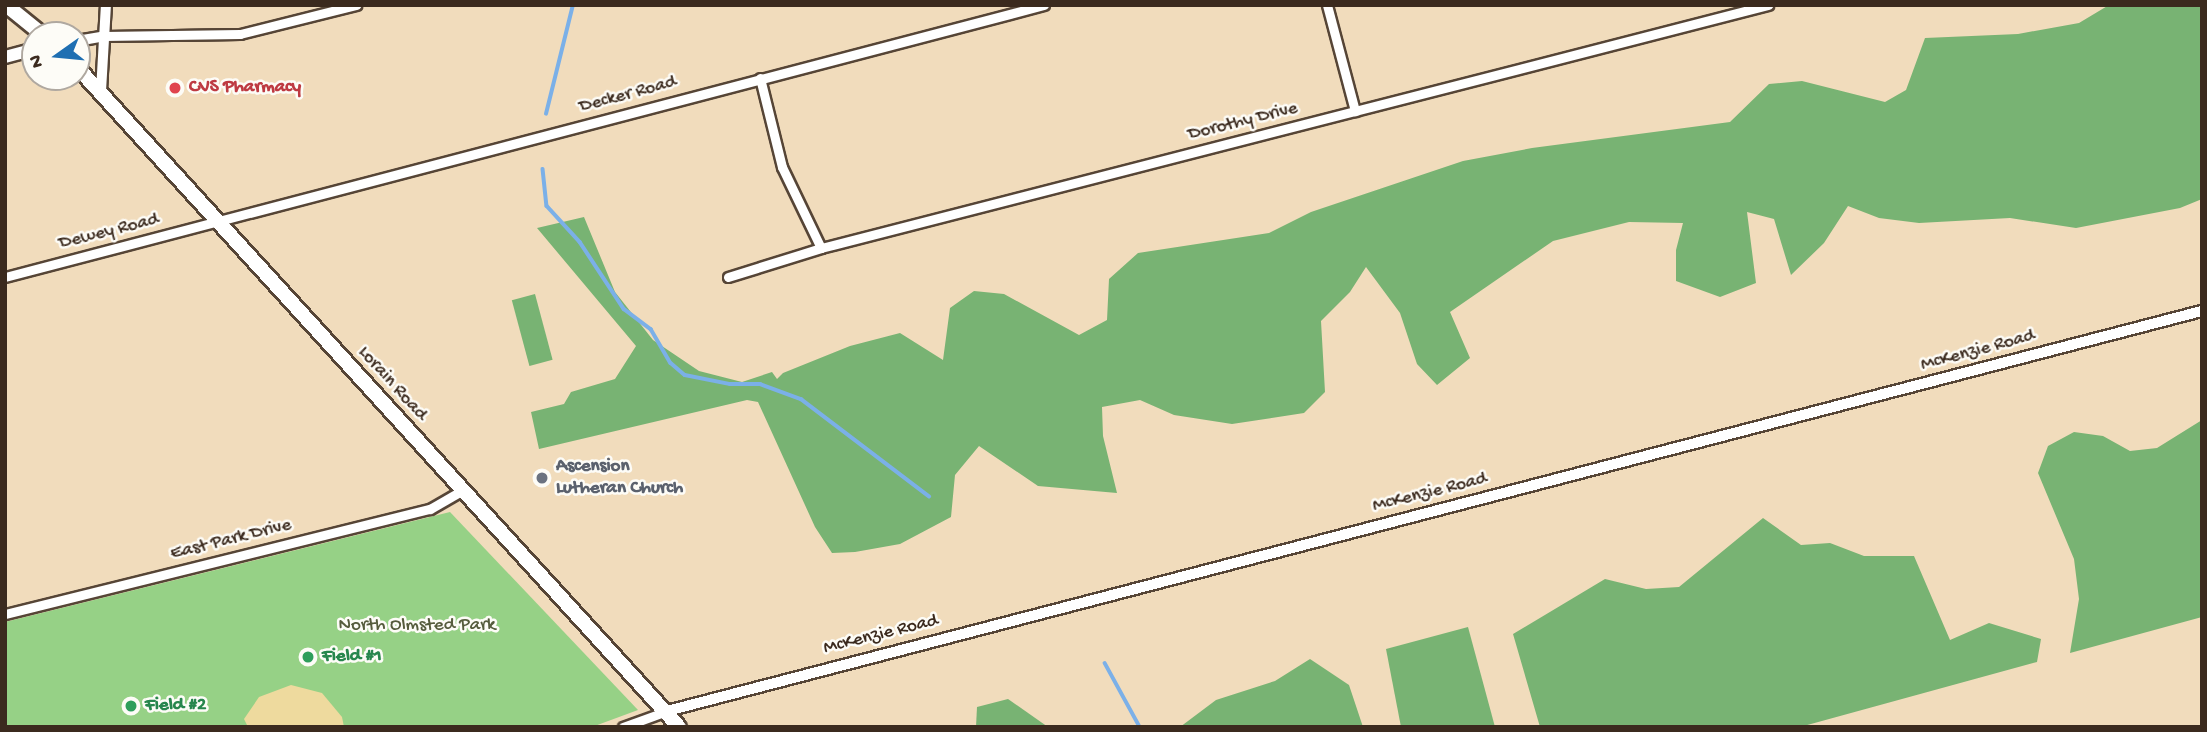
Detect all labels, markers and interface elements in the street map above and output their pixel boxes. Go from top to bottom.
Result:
north arrow [21,21,91,91]
text: N [24,52,50,70]
street label: Decker Road [577,71,679,119]
place label: CVS Pharmacy [189,77,301,99]
marker: CVS Pharmacy [167,80,183,96]
street label: Dorothy Drive [1186,97,1300,147]
street label: Dewey Road [57,209,161,255]
street label: McKenzie Road [1918,325,2038,377]
street label: Lorain Road [352,342,432,426]
place label: Ascension Lutheran Church [556,456,683,500]
street label: McKenzie Road [1370,468,1490,518]
marker: Ascension Lutheran Church [534,470,550,486]
street label: East Park Drive [168,514,294,566]
street label: McKenzie Road [821,610,941,660]
park label: North Olmsted Park [339,615,495,637]
place label: Field #1 [322,646,382,668]
marker: Field #1 [300,649,316,665]
place label: Field #2 [145,695,206,717]
marker: Field #2 [123,698,139,714]

